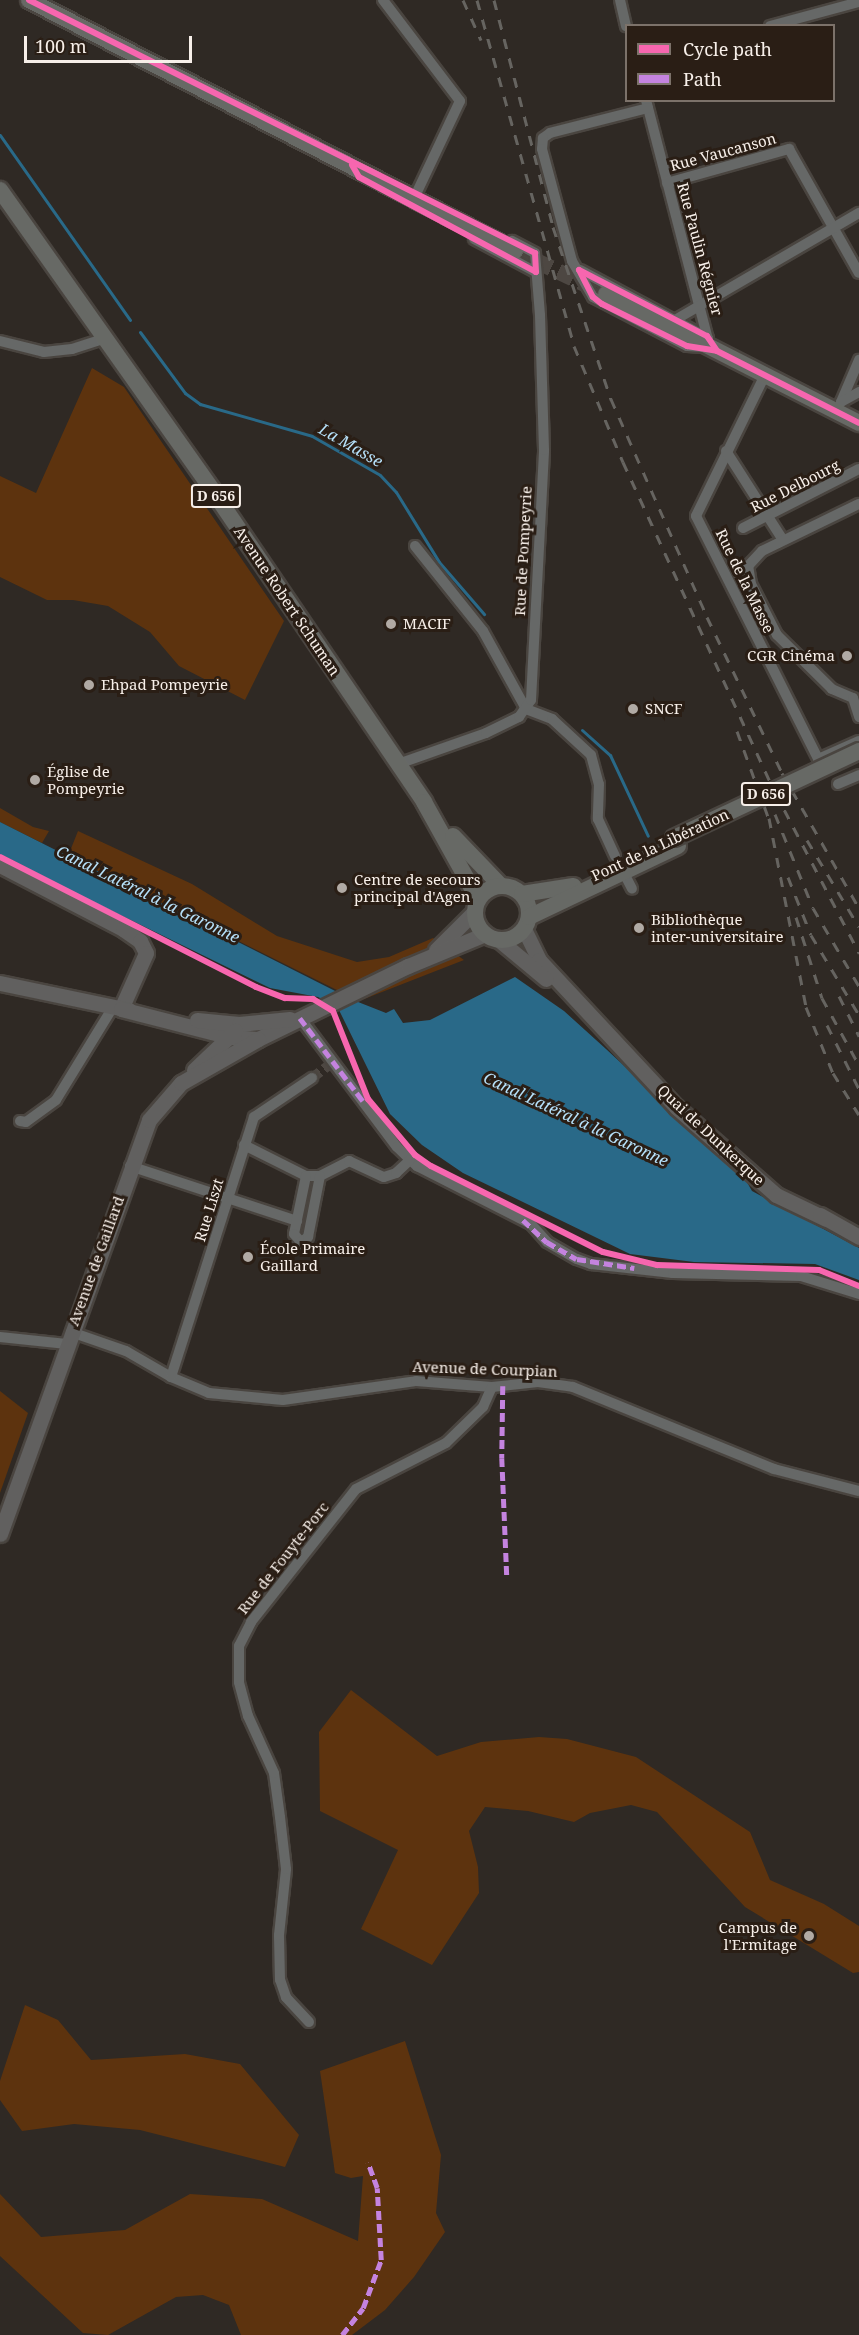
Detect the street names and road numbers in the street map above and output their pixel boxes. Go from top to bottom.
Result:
street label: Rue Vaucanson [668,129,778,175]
street label: Rue Paulin Régnier [674,181,726,317]
street label: Rue Delbourg [748,456,842,516]
road number: D 656 [190,485,242,507]
street label: Rue de Pompeyrie [511,486,535,616]
street label: Avenue Robert Schuman [230,523,344,679]
street label: Rue de la Masse [712,526,778,636]
road number: D 656 [740,783,792,805]
street label: Pont de la Libération [588,805,732,885]
street label: Quai de Dunkerque [654,1081,768,1189]
street label: Rue Liszt [191,1176,227,1244]
street label: Avenue de Gaillard [64,1194,128,1328]
street label: Avenue de Courpian [412,1357,558,1381]
street label: Rue de Fouyte-Porc [234,1498,332,1618]

